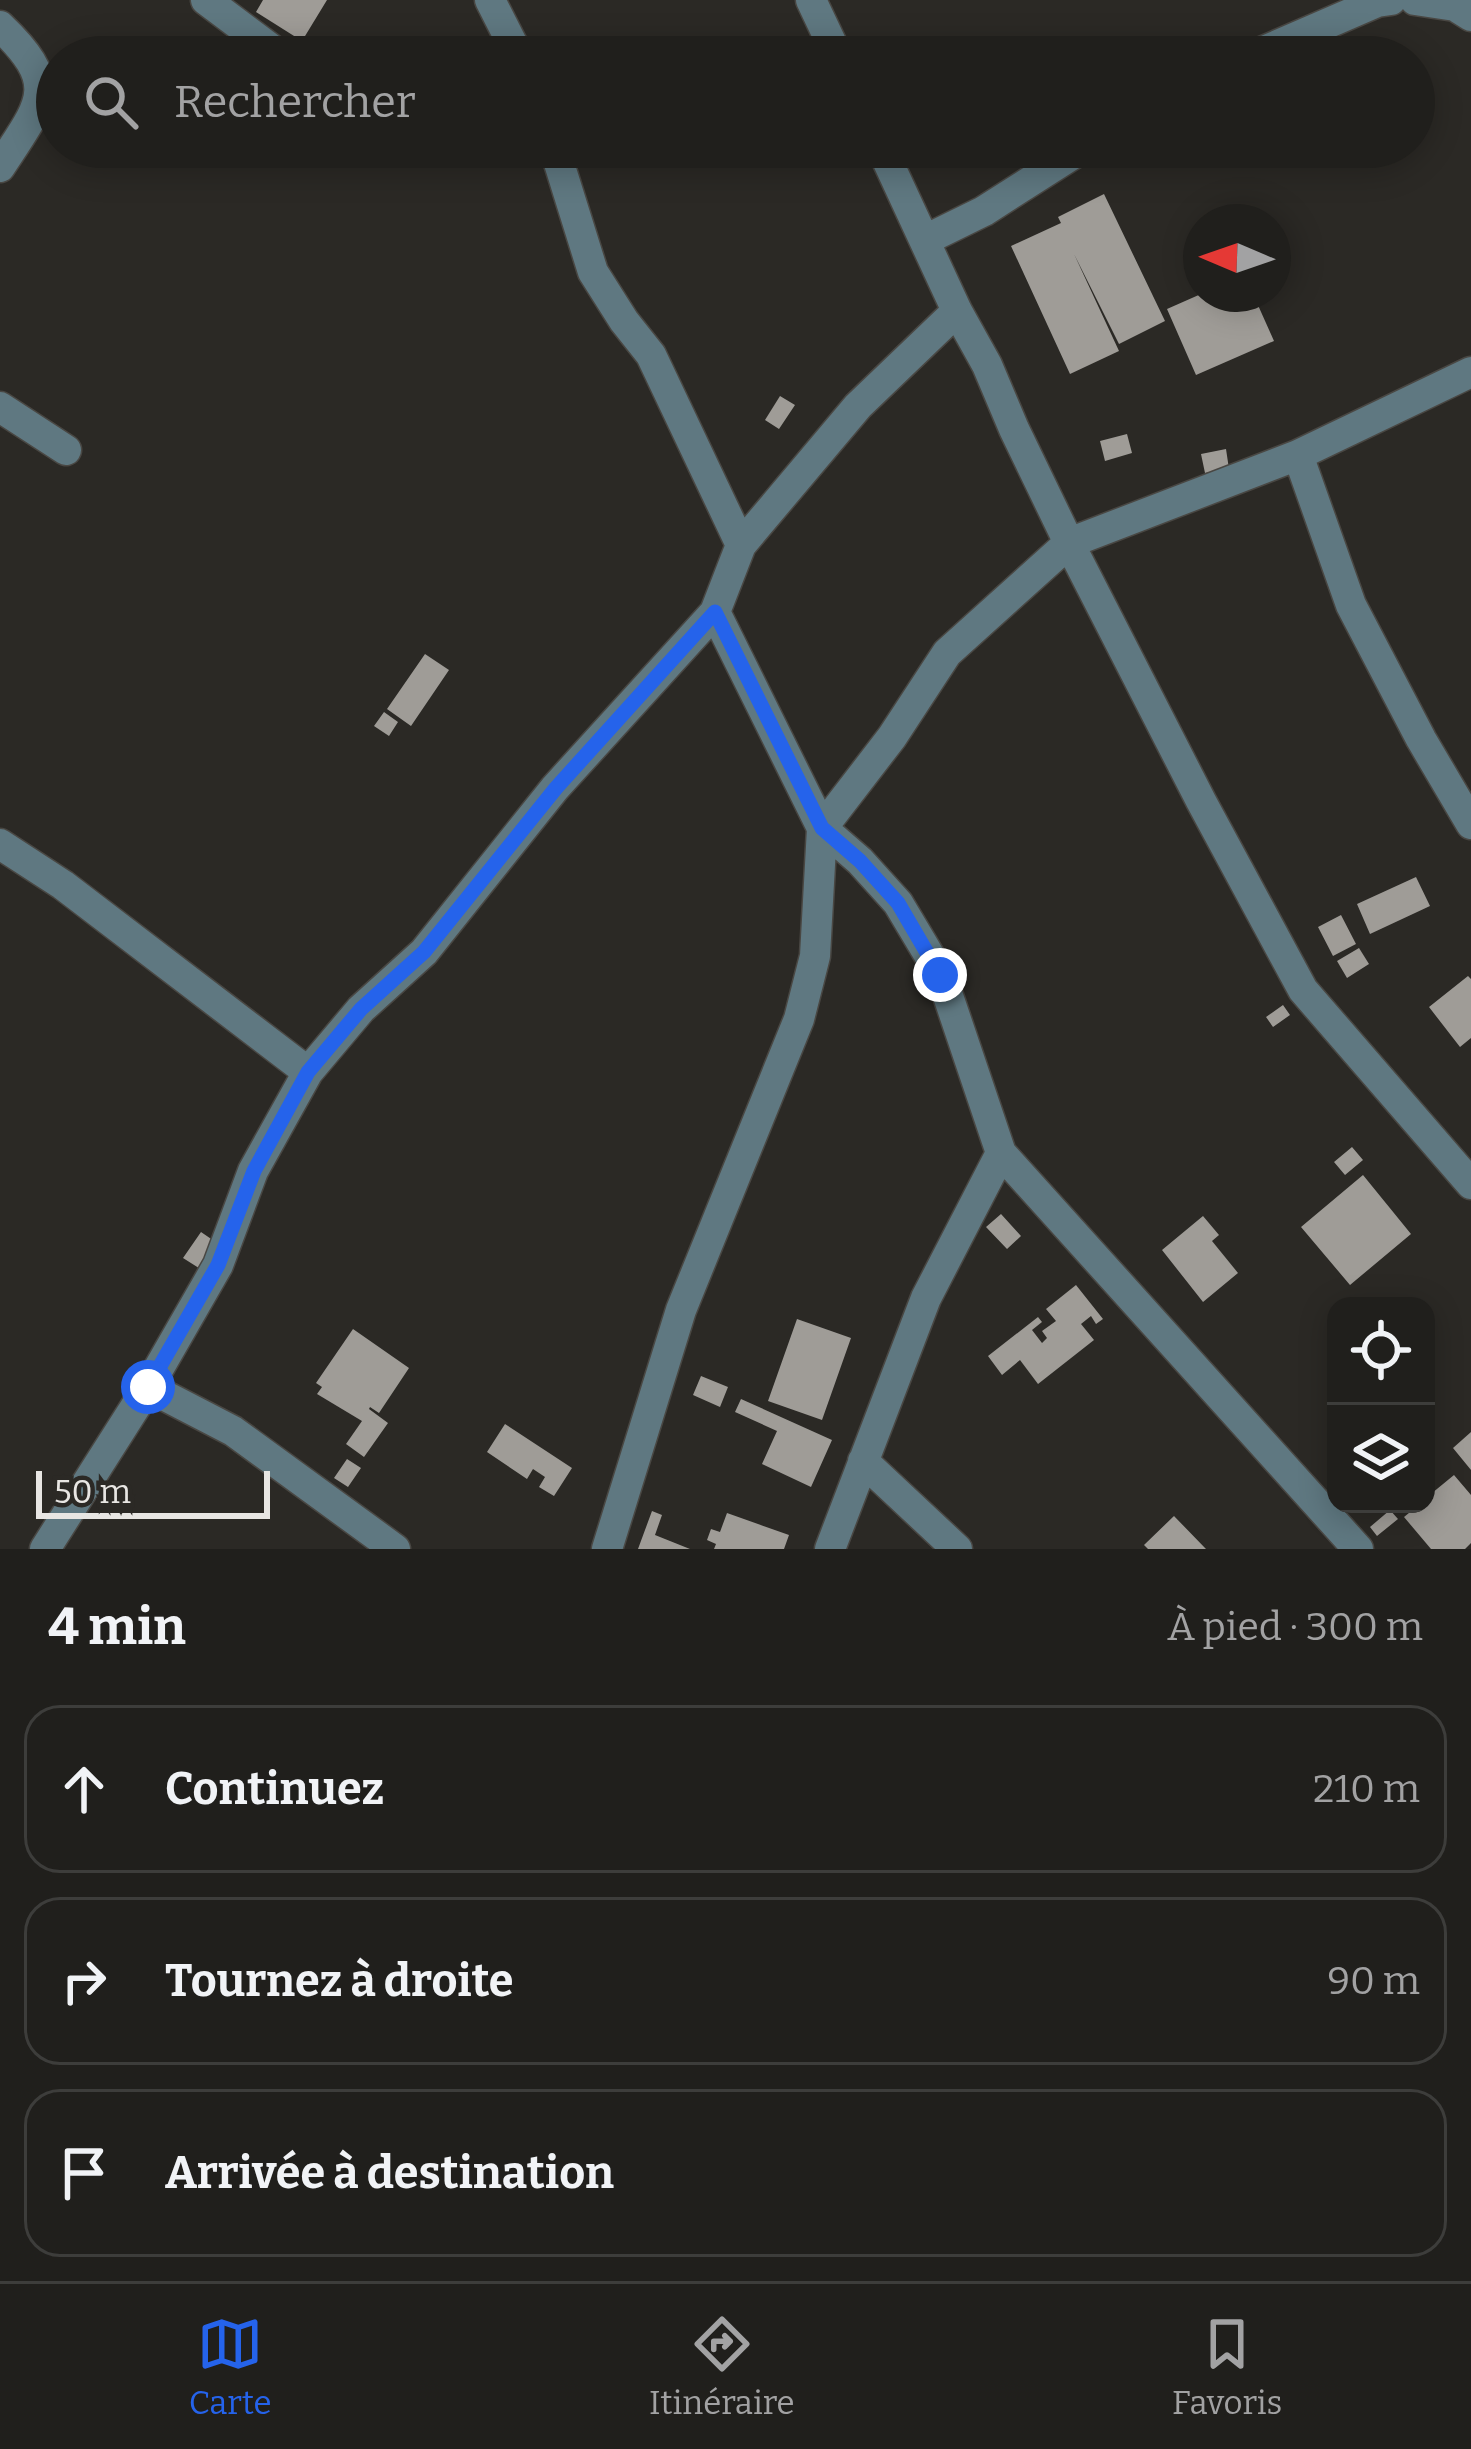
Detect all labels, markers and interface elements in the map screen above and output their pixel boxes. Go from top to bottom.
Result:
search box [36,36,1435,168]
icon: search [78,69,144,135]
text: Rechercher [174,75,416,129]
north arrow [1183,204,1291,312]
route end [913,948,967,1002]
map controls [1327,1297,1435,1513]
button: locate [1327,1297,1435,1405]
route start [121,1360,175,1414]
button: layers [1327,1405,1435,1513]
scale bar [36,1465,270,1518]
text: 50 m [54,1472,131,1512]
text: 4 min [48,1596,186,1658]
text: À pied · 300 m [1167,1604,1423,1650]
icon: ahead [51,1756,117,1822]
text: Continuez [165,1762,384,1816]
text: 210 m [1313,1766,1420,1812]
icon: right [51,1948,117,2014]
text: Tournez à droite [165,1954,513,2008]
text: 90 m [1327,1958,1420,2004]
icon: arrive [51,2140,117,2206]
text: Arrivée à destination [165,2146,614,2200]
tab: Carte [189,2311,272,2423]
tab: Itinéraire [649,2311,795,2423]
tab: Favoris [1172,2311,1282,2423]

